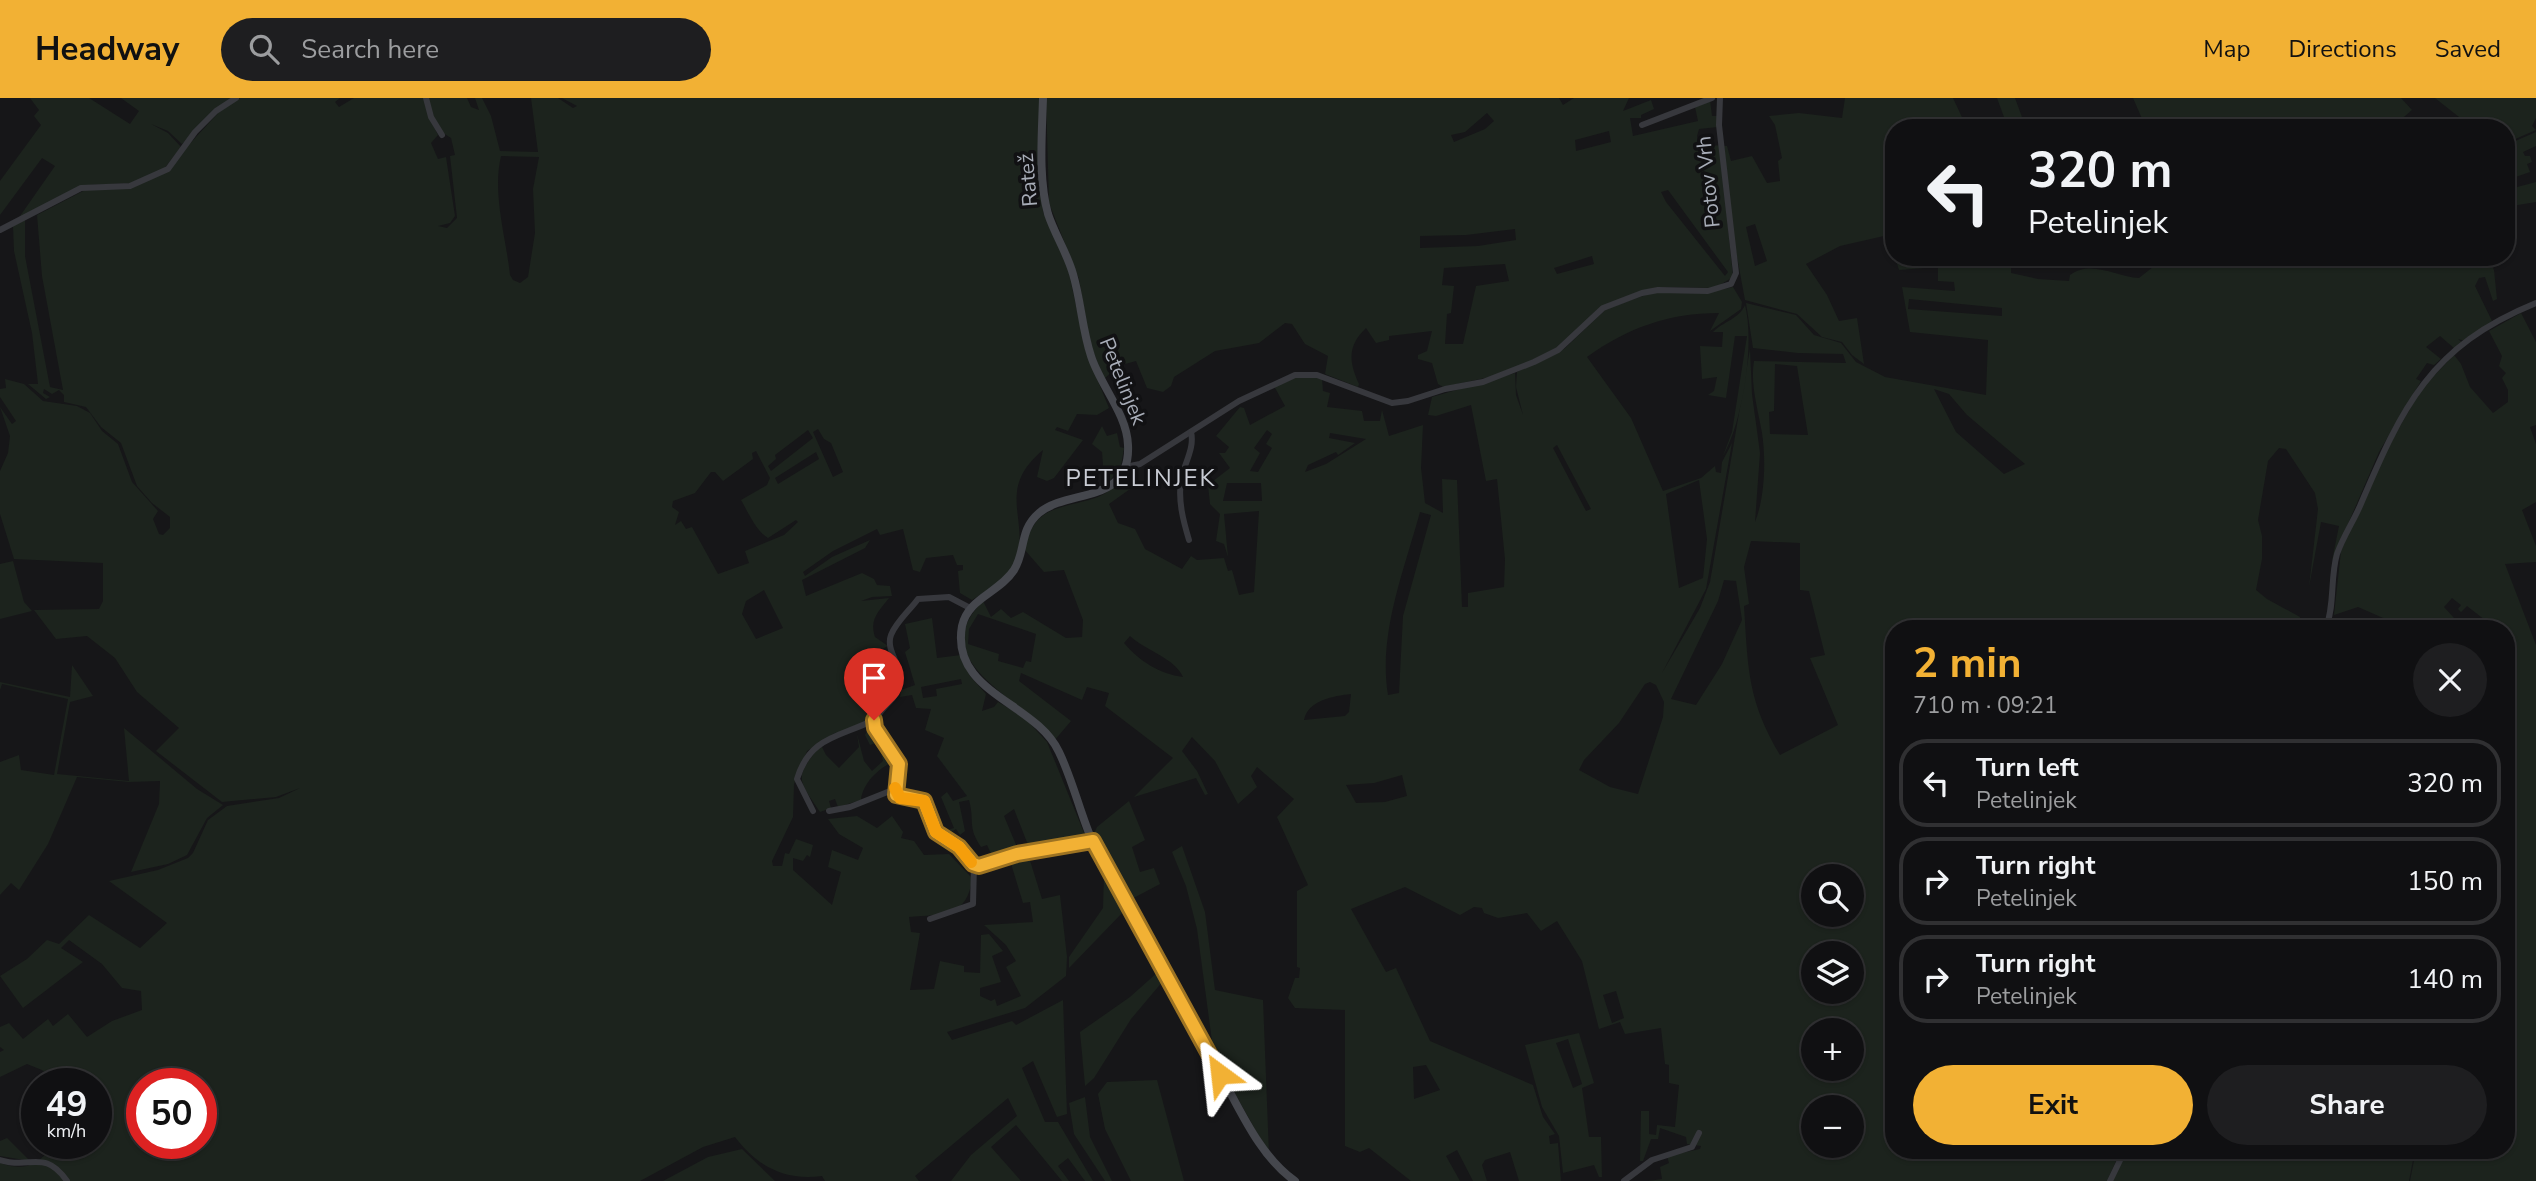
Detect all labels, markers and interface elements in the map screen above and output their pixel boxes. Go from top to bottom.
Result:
search box [221,18,711,81]
text: Headway [35,27,179,72]
icon: search [245,30,283,68]
text: Search here [301,32,439,67]
text: Map [2203,33,2250,65]
text: Directions [2288,33,2397,65]
text: Saved [2435,33,2501,65]
street label: Potov Vrh [1689,135,1727,229]
text: 320 m [2028,137,2172,204]
icon: left [1913,147,2004,238]
street label: Ratež [1012,152,1044,208]
text: Petelinjek [2028,201,2168,244]
street label: Petelinjek [1093,333,1153,429]
district label: PETELINJEK [1065,462,1217,494]
text: 2 min [1913,635,2022,692]
button: close [2413,643,2487,717]
pin [844,648,904,720]
icon: arrive [855,659,893,697]
text: 710 m · 09:21 [1913,690,2058,721]
text: Turn left [1976,750,2079,785]
icon: left [1917,764,1955,802]
text: 320 m [2407,766,2483,801]
text: Petelinjek [1976,785,2077,816]
text: Turn right [1976,848,2095,883]
icon: right [1917,862,1955,900]
map controls [1801,864,1864,1158]
button: search [1801,864,1864,927]
text: 150 m [2407,864,2483,899]
text: Petelinjek [1976,883,2077,914]
button: layers [1801,941,1864,1004]
text: Turn right [1976,946,2095,981]
icon: right [1917,960,1955,998]
text: 140 m [2407,962,2483,997]
text: Petelinjek [1976,981,2077,1012]
button: + [1801,1018,1864,1081]
position arrow [1183,1037,1257,1111]
button: Exit [1913,1065,2193,1145]
button: Share [2207,1065,2487,1145]
speed limit sign: 50 [126,1068,217,1159]
text: 49 [45,1081,88,1128]
button: − [1801,1095,1864,1158]
text: km/h [47,1119,86,1143]

